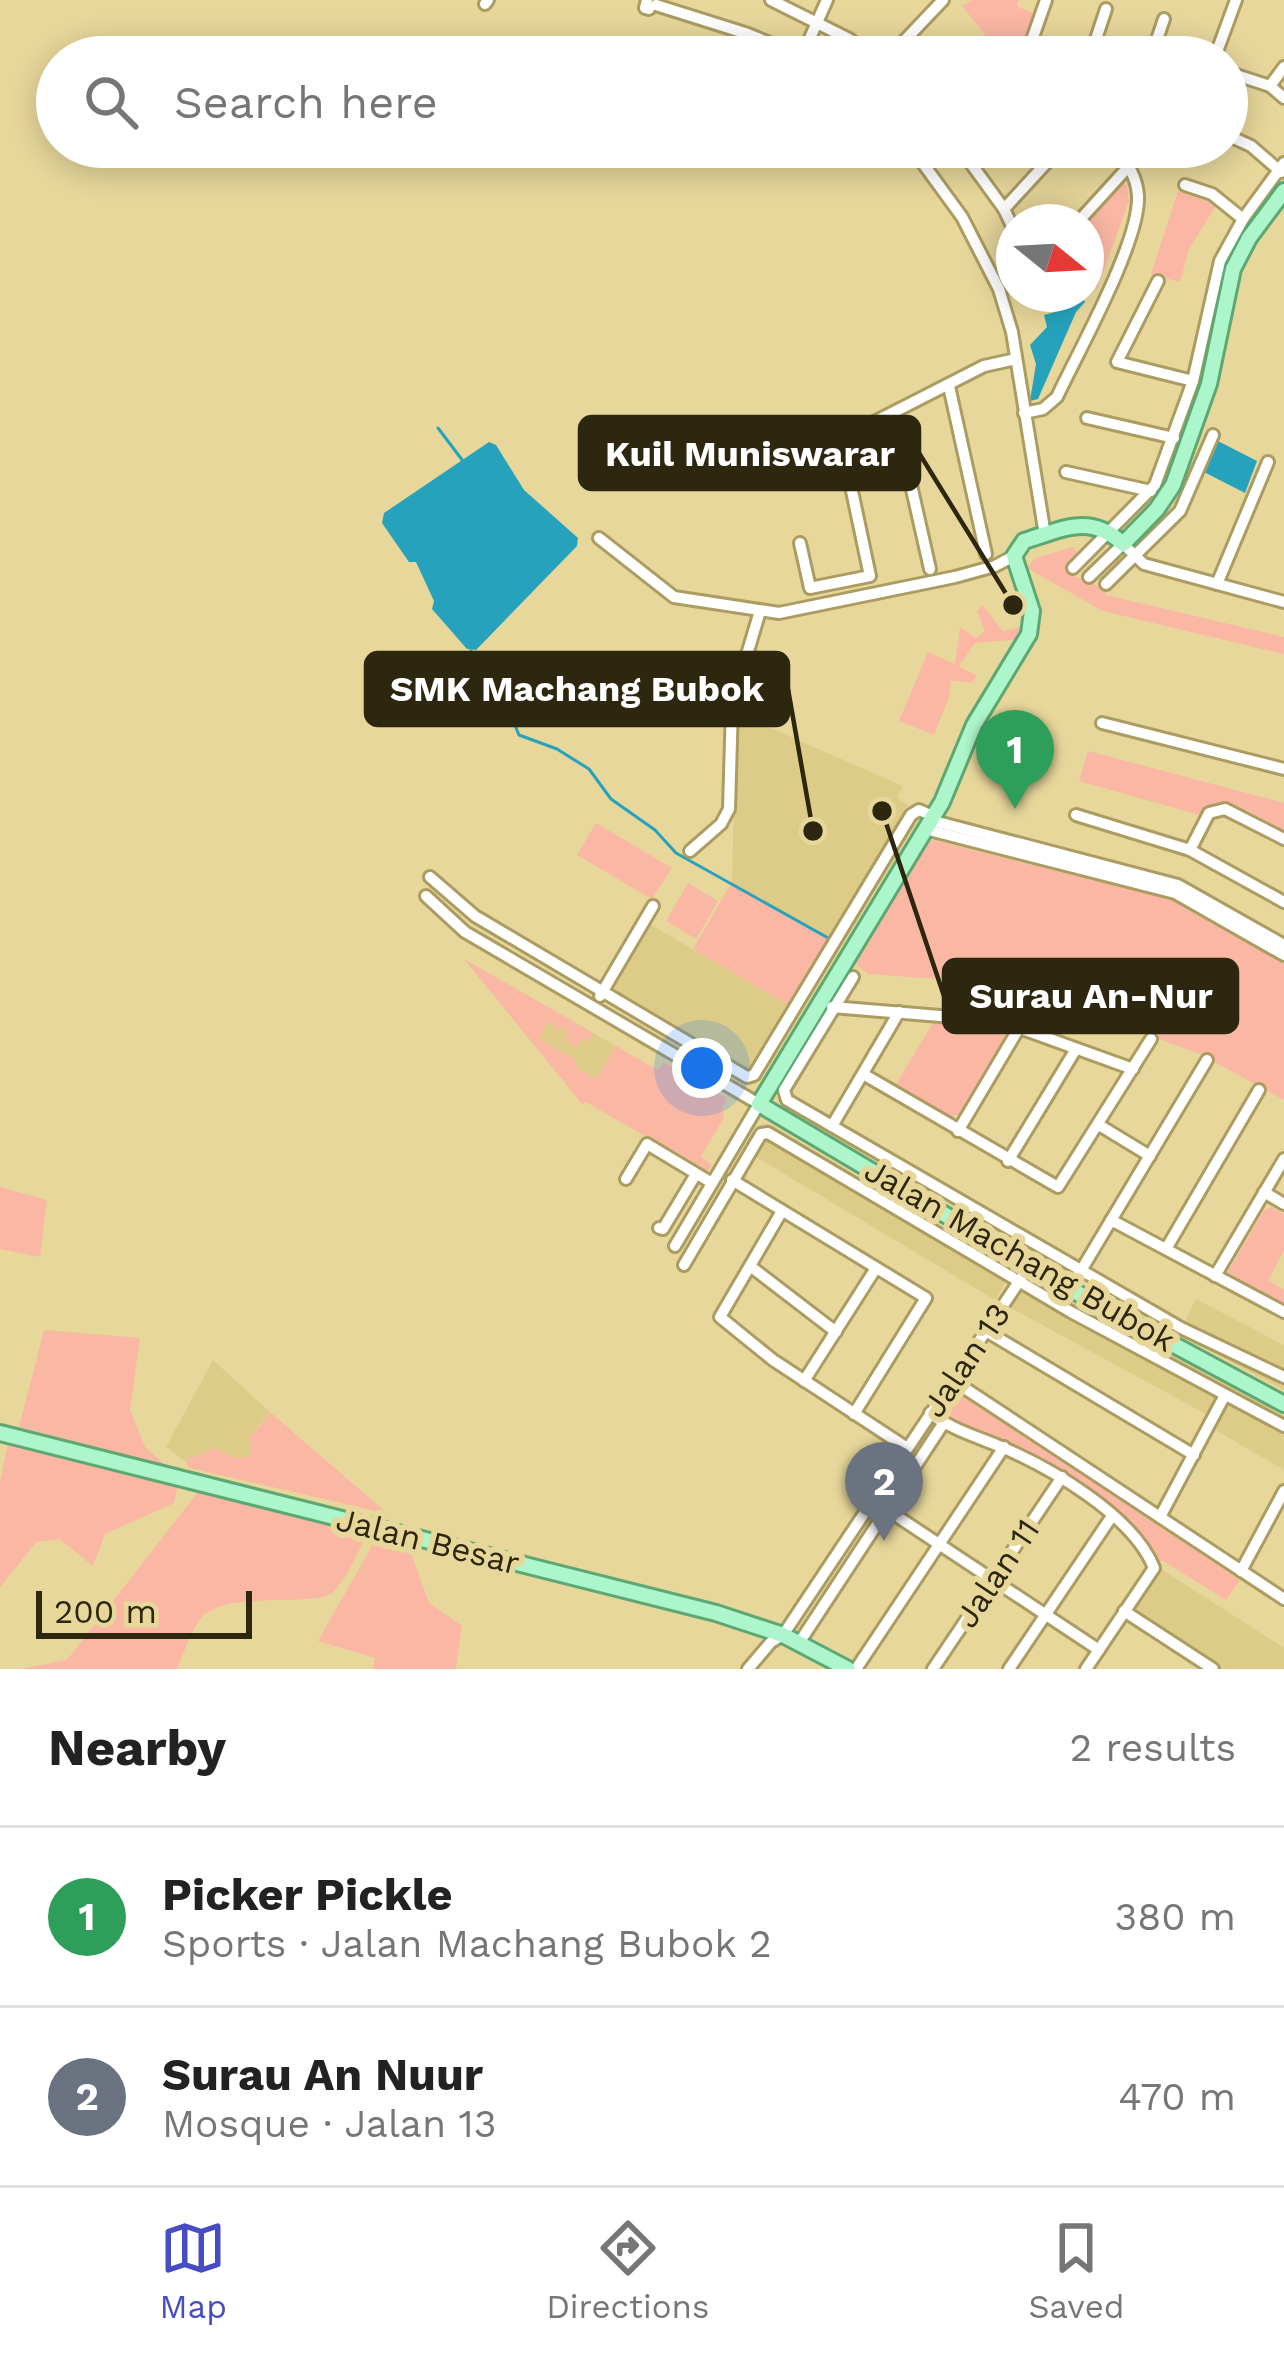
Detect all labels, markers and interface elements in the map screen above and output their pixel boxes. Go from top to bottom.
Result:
search box [36,36,1248,168]
icon: search [78,69,144,135]
text: Search here [174,76,438,129]
north arrow [996,204,1104,312]
callout: Kuil Muniswarar [580,417,919,489]
text: Kuil Muniswarar [605,433,896,475]
callout: SMK Machang Bubok [366,653,788,725]
text: SMK Machang Bubok [390,668,765,710]
pin: 1 [976,710,1054,809]
callout: Surau An-Nur [944,960,1237,1032]
text: Surau An-Nur [969,975,1213,1017]
your location [672,1038,732,1098]
street label: Jalan Machang Bubok [858,1150,1182,1360]
street label: Jalan 13 [914,1296,1018,1424]
pin: 2 [845,1442,923,1541]
street label: Jalan Besar [332,1499,524,1583]
street label: Jalan 11 [947,1511,1047,1635]
scale bar [36,1585,252,1638]
text: 200 m [54,1592,157,1631]
text: Nearby [48,1718,226,1777]
text: 2 results [1070,1725,1236,1770]
text: Picker Pickle [162,1868,452,1921]
text: 1 [79,1894,95,1939]
text: 380 m [1115,1894,1236,1939]
text: Sports · Jalan Machang Bubok 2 [162,1921,772,1966]
text: Surau An Nuur [162,2048,483,2101]
text: 2 [75,2074,99,2119]
text: 470 m [1118,2074,1236,2119]
text: Mosque · Jalan 13 [162,2101,497,2146]
tab: Map [160,2215,227,2326]
tab: Directions [546,2215,709,2326]
tab: Saved [1029,2215,1124,2326]

